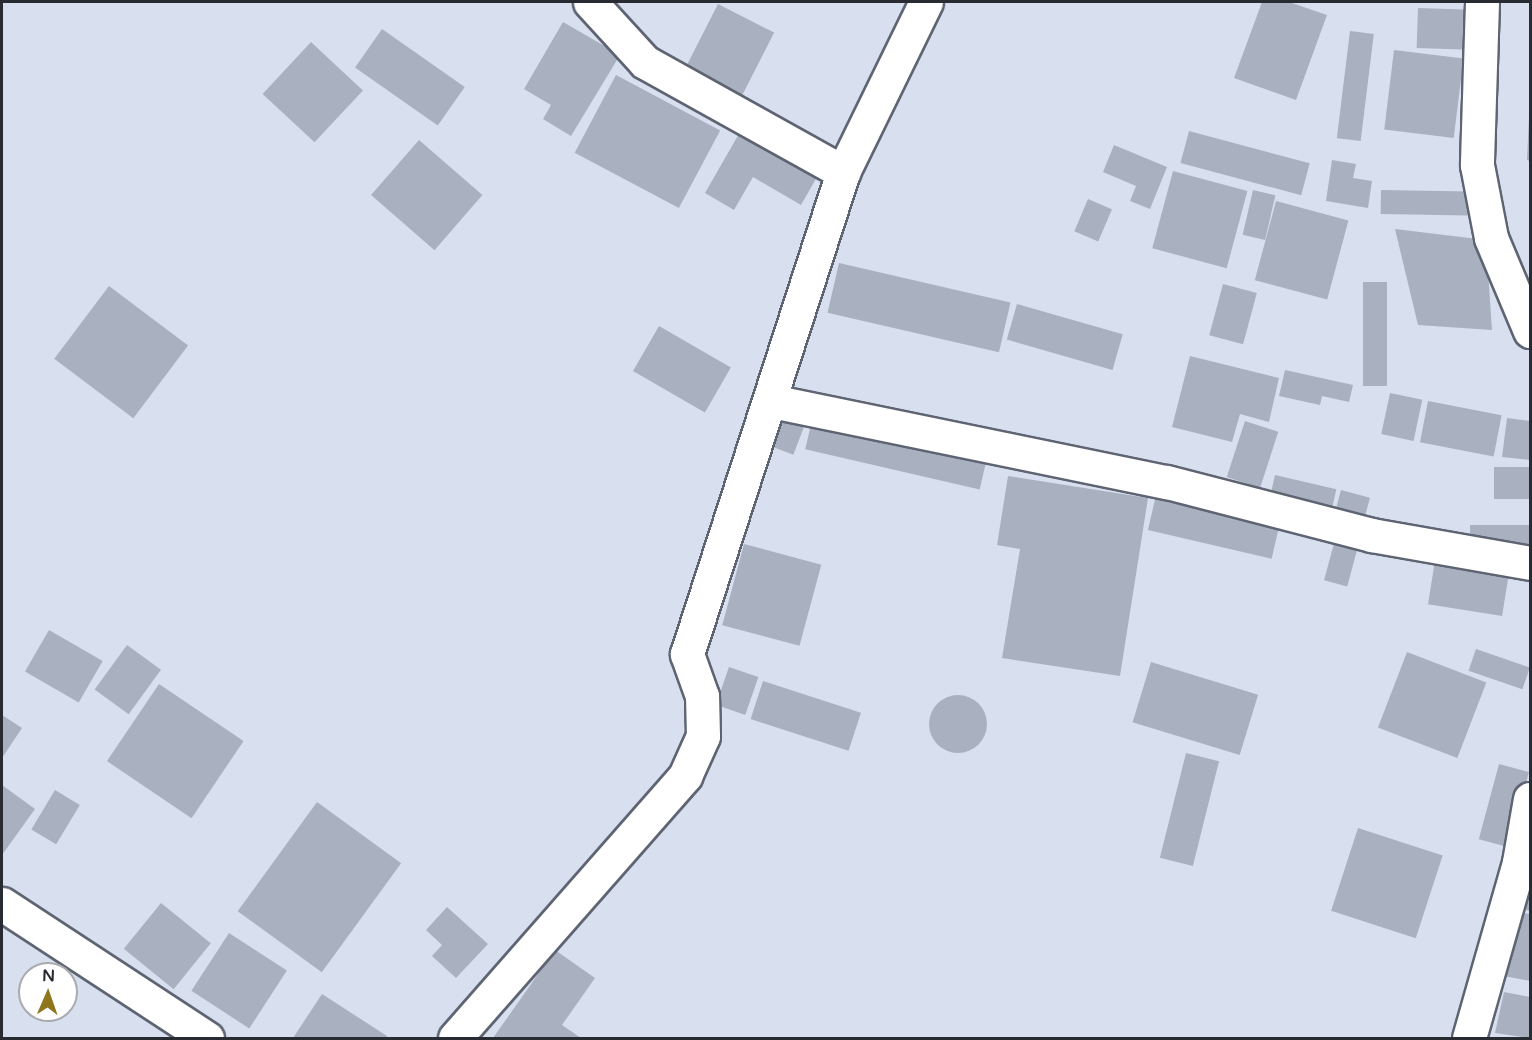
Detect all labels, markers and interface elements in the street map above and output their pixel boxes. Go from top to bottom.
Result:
north arrow [18,962,78,1022]
text: N [42,966,55,986]

